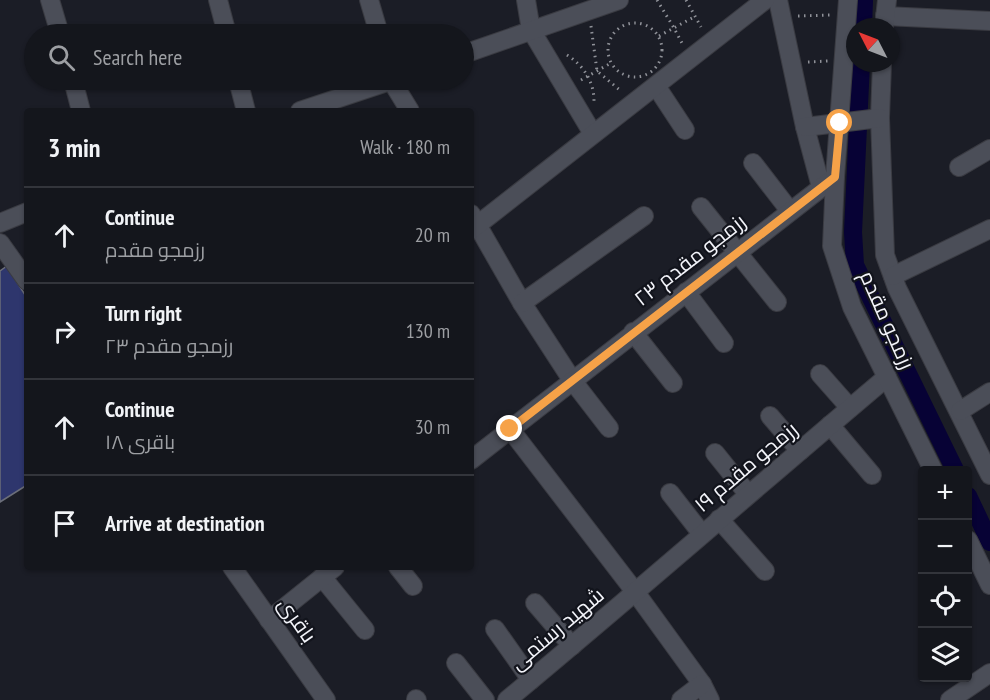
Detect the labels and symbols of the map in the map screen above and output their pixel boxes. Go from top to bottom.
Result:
north arrow [846,18,900,72]
route start [826,109,852,135]
street label: رزمجو مقدم ۲۳ [628,207,752,313]
street label: رزمجو مقدم [853,266,921,374]
route end [496,415,522,441]
street label: رزمجو مقدم ۱۹ [688,415,804,519]
street label: شهید رستمی [504,581,609,676]
street label: باقری [272,592,323,648]

